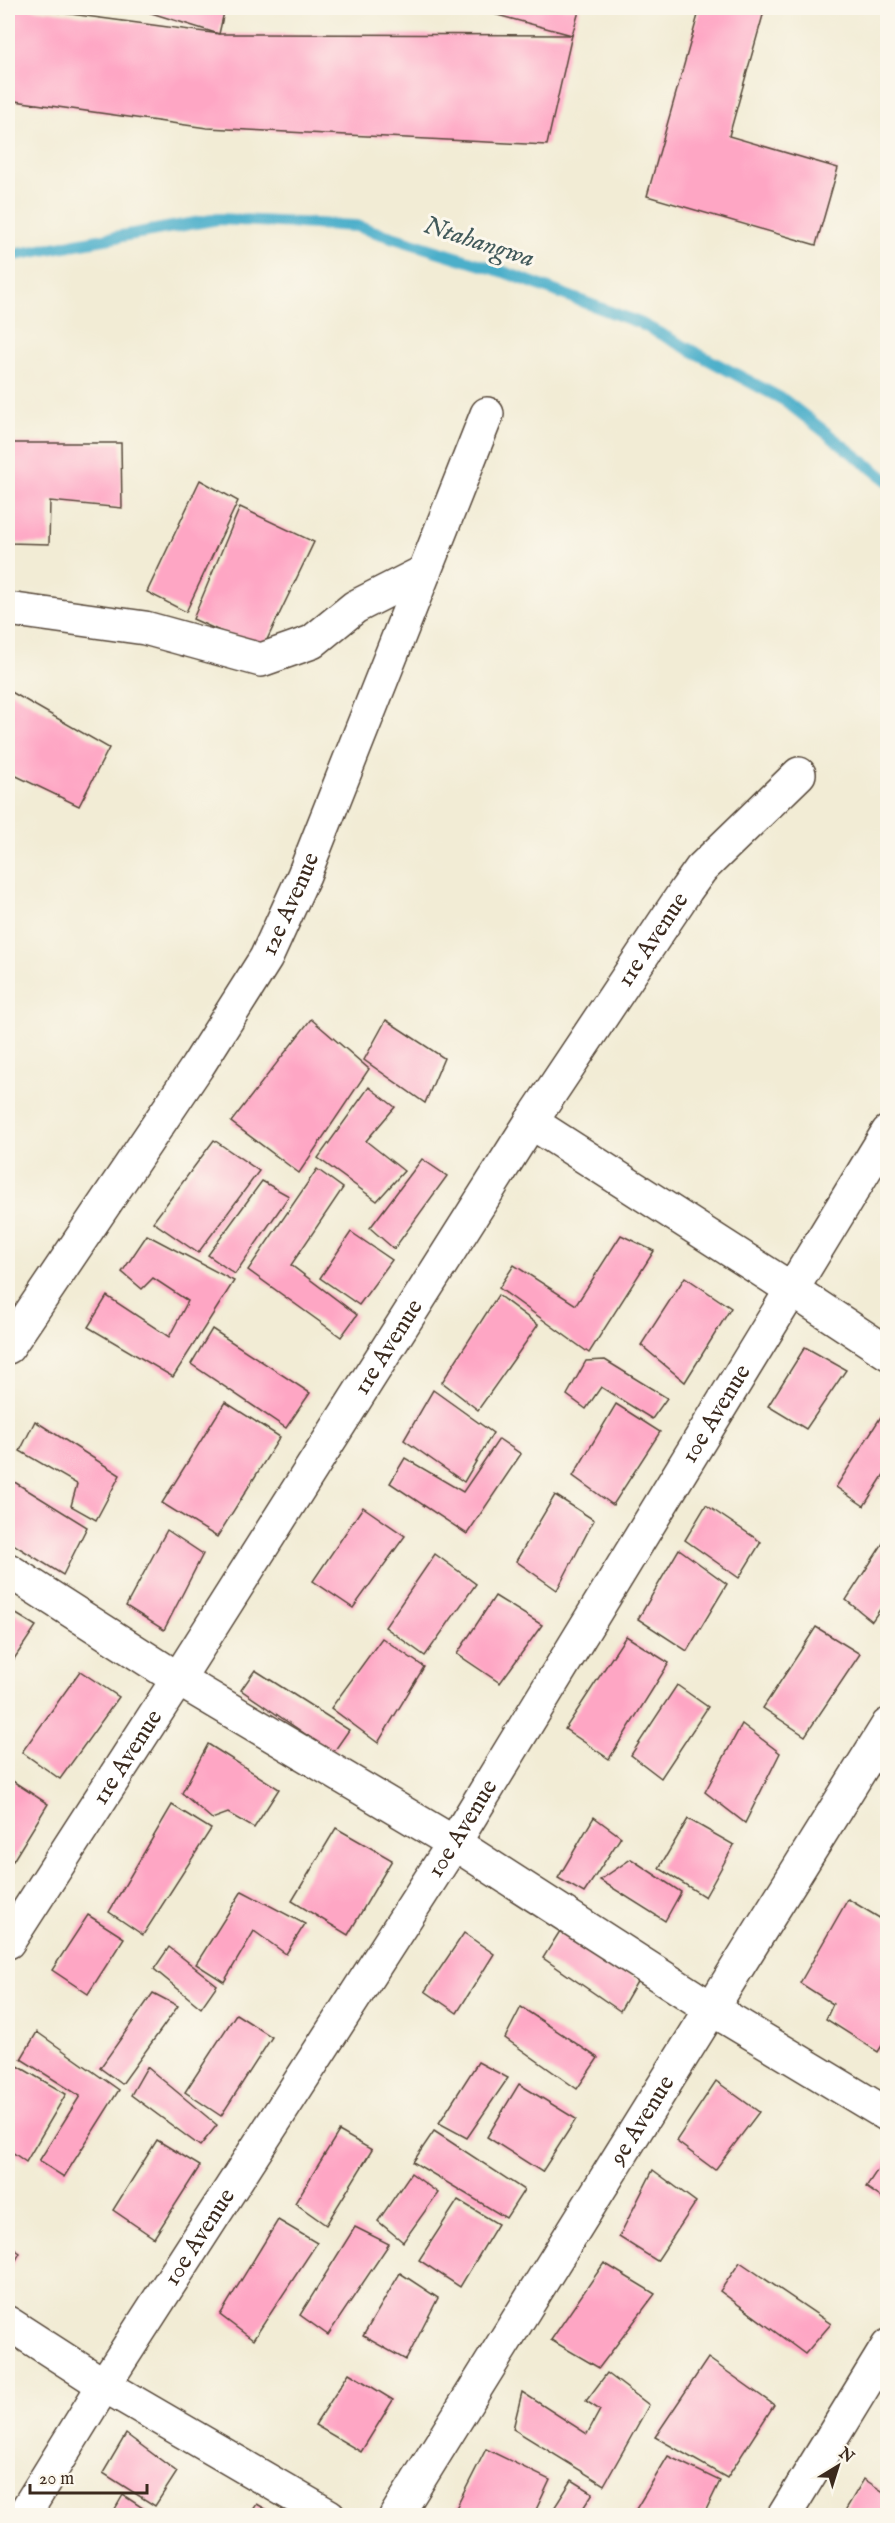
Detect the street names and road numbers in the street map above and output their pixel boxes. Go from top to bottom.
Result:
street label: 12e Avenue [254,848,327,961]
street label: 11e Avenue [610,886,696,993]
street label: 11e Avenue [346,1293,430,1401]
street label: 10e Avenue [674,1359,758,1469]
street label: 11e Avenue [85,1704,170,1811]
street label: 10e Avenue [420,1774,505,1884]
street label: 9e Avenue [602,2070,682,2172]
street label: 10e Avenue [157,2182,242,2292]

